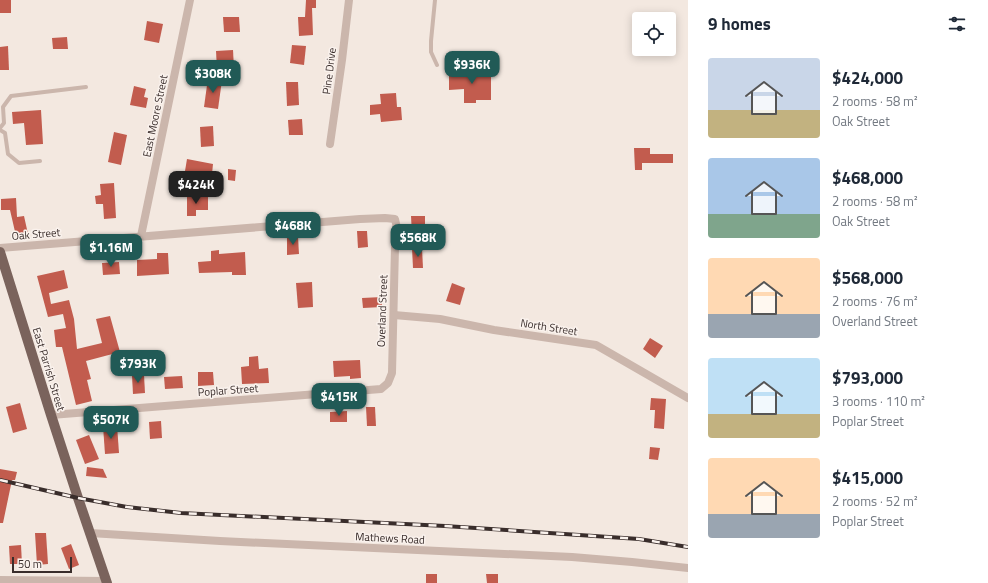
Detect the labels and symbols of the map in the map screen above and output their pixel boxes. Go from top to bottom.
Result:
street label: Pine Drive [318,46,340,95]
pin: $936K [444,51,500,85]
pin: $308K [185,60,241,94]
street label: East Moore Street [138,73,172,159]
pin: $424K [168,171,224,205]
pin: $468K [265,212,321,246]
street label: Oak Street [11,224,61,244]
pin: $568K [390,224,446,258]
pin: $1.16M [78,234,144,268]
street label: Overland Street [373,274,391,347]
street label: North Street [519,315,579,339]
street label: East Parrish Street [29,325,69,413]
pin: $793K [110,350,166,384]
street label: Poplar Street [197,380,259,400]
pin: $415K [311,383,367,417]
pin: $507K [83,406,139,440]
street label: Mathews Road [355,528,425,548]
scale bar [12,555,72,574]

